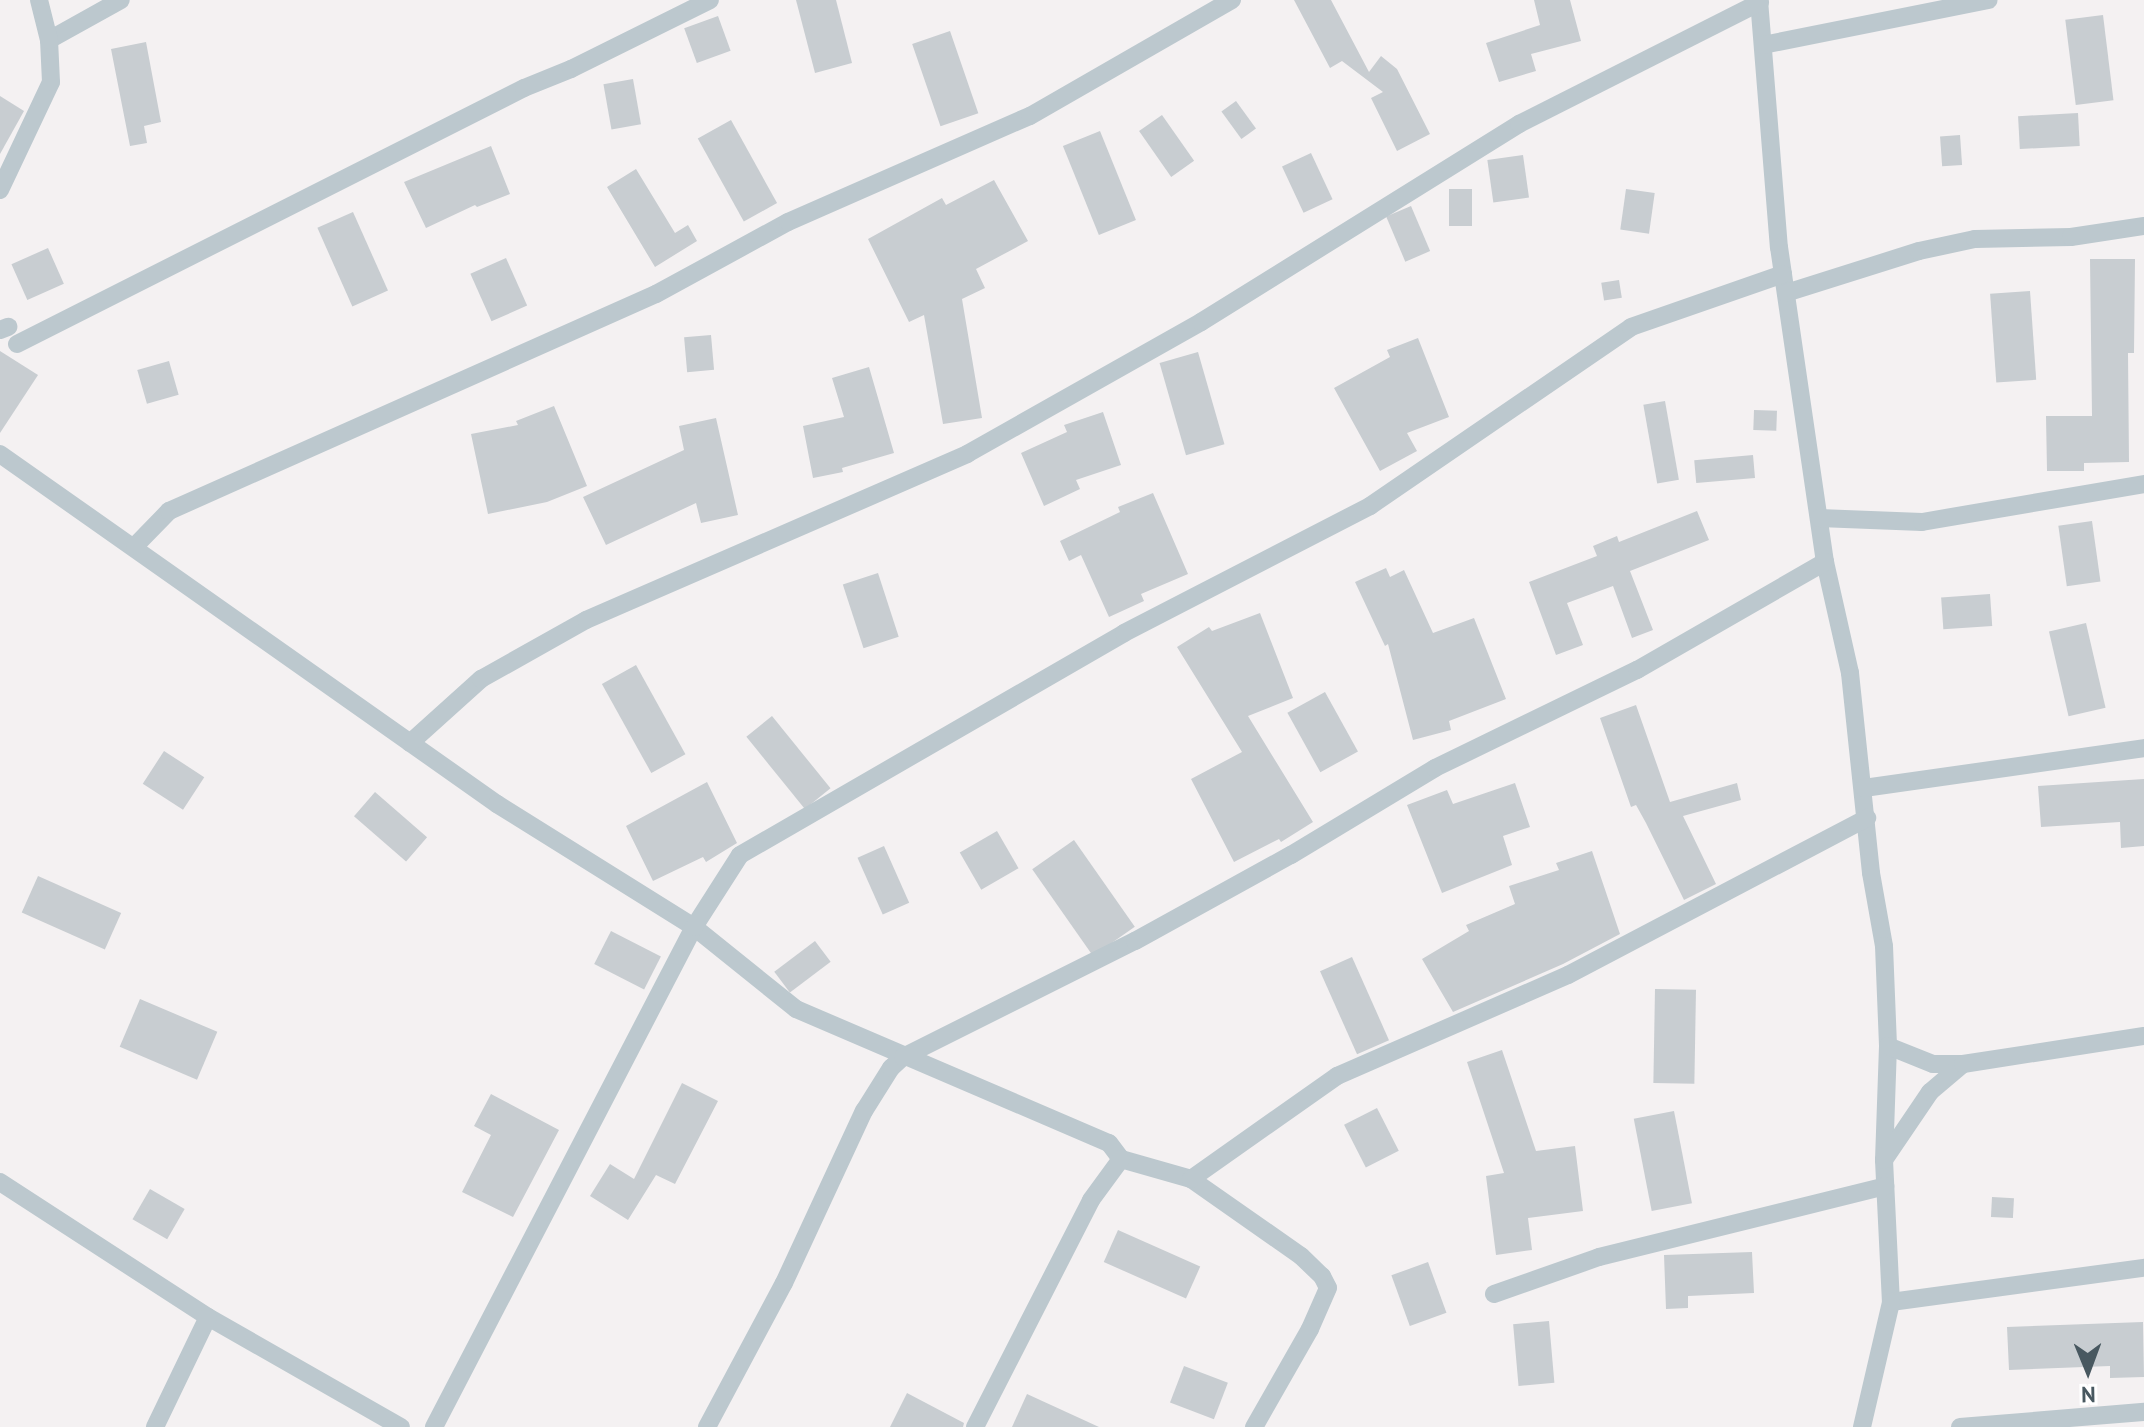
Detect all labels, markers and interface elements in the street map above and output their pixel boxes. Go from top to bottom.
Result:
north arrow [2048,1331,2128,1411]
text: N [2081,1381,2096,1409]

